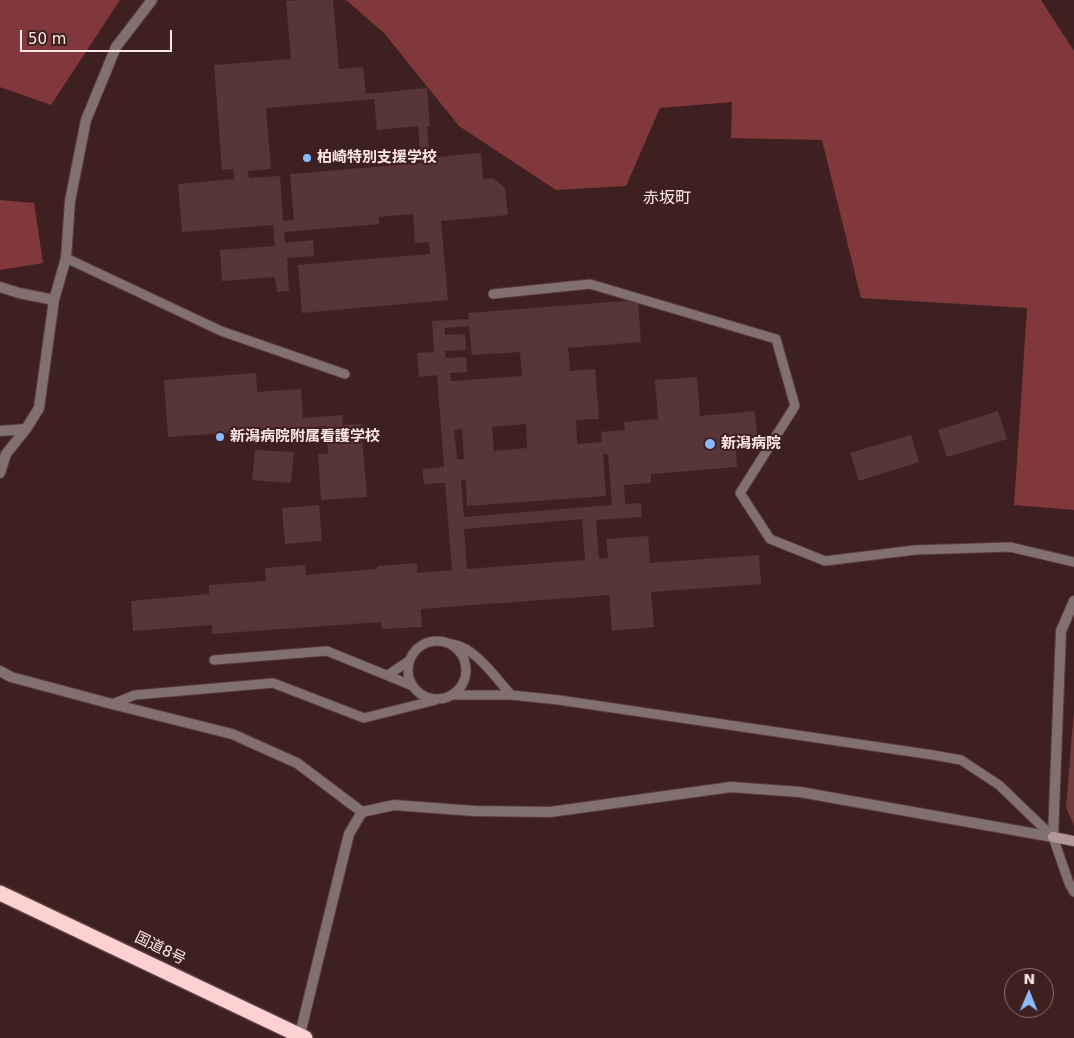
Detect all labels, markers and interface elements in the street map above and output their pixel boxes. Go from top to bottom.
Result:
scale bar [22,20,175,52]
text: 50 m [28,30,66,48]
place label: 柏崎特別支援学校 [317,149,437,167]
marker: 柏崎特別支援学校 [301,152,313,164]
district label: 赤坂町 [643,189,691,209]
place label: 新潟病院附属看護学校 [230,428,380,446]
marker: 新潟病院附属看護学校 [214,431,226,443]
place label: 新潟病院 [721,435,781,453]
marker: 新潟病院 [703,437,717,451]
street label: 国道8号 [132,929,188,969]
north arrow [1004,968,1054,1018]
text: N [1023,971,1035,987]

